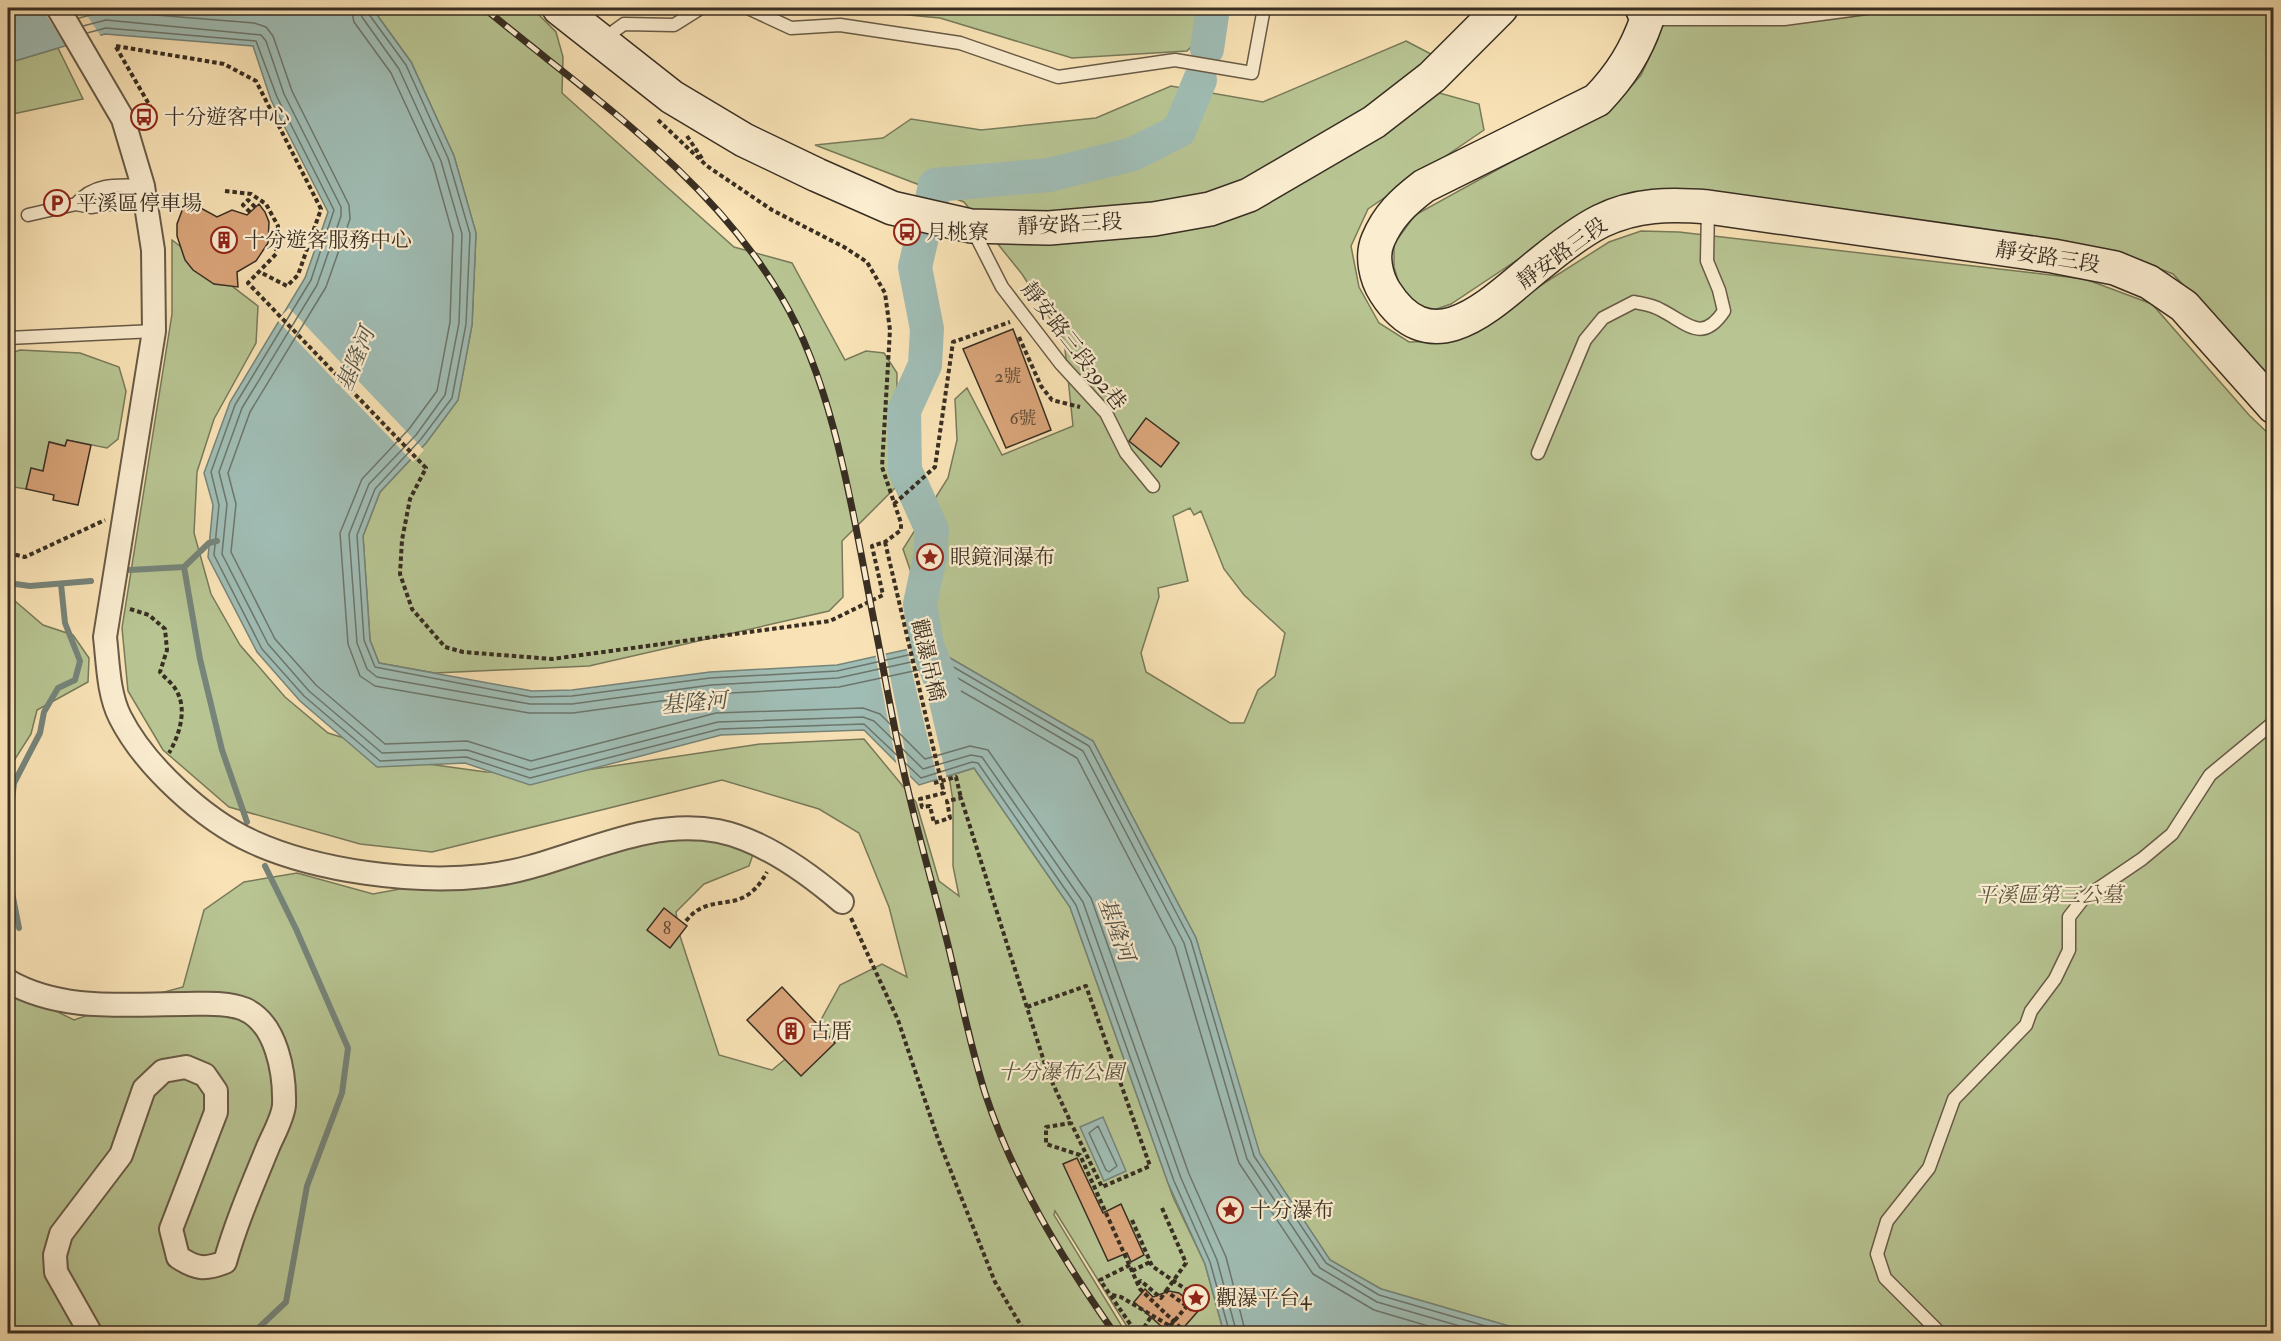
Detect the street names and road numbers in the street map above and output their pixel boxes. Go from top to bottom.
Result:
street label: 靜安路三段 [1017,208,1123,241]
street label: 靜安路三段 [1512,212,1613,295]
street label: 靜安路三段 [1994,236,2102,279]
street label: 靜安路三段392巷 [1015,277,1132,416]
street label: 觀瀑吊橋 [905,616,950,704]

